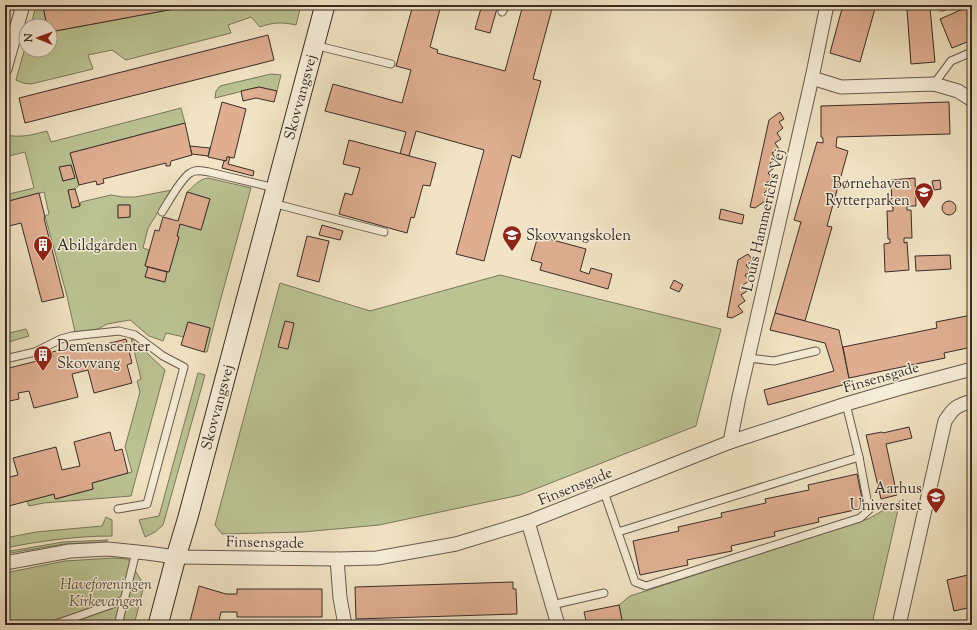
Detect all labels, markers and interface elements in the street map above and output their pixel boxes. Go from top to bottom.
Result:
north arrow [18,18,58,58]
text: N [21,33,37,43]
street label: Skovvangsvej [280,52,323,142]
street label: Louis Hammerichs Vej [738,147,791,294]
place label: Børnehaven Rytterparken [825,174,910,212]
school or university icon: Børnehaven Rytterparken [913,181,935,209]
school or university icon: Skovvangskolen [501,224,523,252]
place label: Skovvangskolen [526,226,631,247]
building icon: Abildgården [32,234,54,262]
place label: Abildgården [57,236,138,257]
place label: Demenscenter Skovvang [57,337,150,375]
building icon: Demenscenter Skovvang [32,344,54,372]
street label: Finsensgade [841,358,922,399]
street label: Skovvangsvej [197,362,240,452]
street label: Finsensgade [535,463,616,512]
place label: Aarhus Universitet [849,479,922,517]
school or university icon: Aarhus Universitet [925,486,947,514]
street label: Finsensgade [226,532,304,555]
park label: Haveforeningen Kirkevangen [60,575,152,613]

